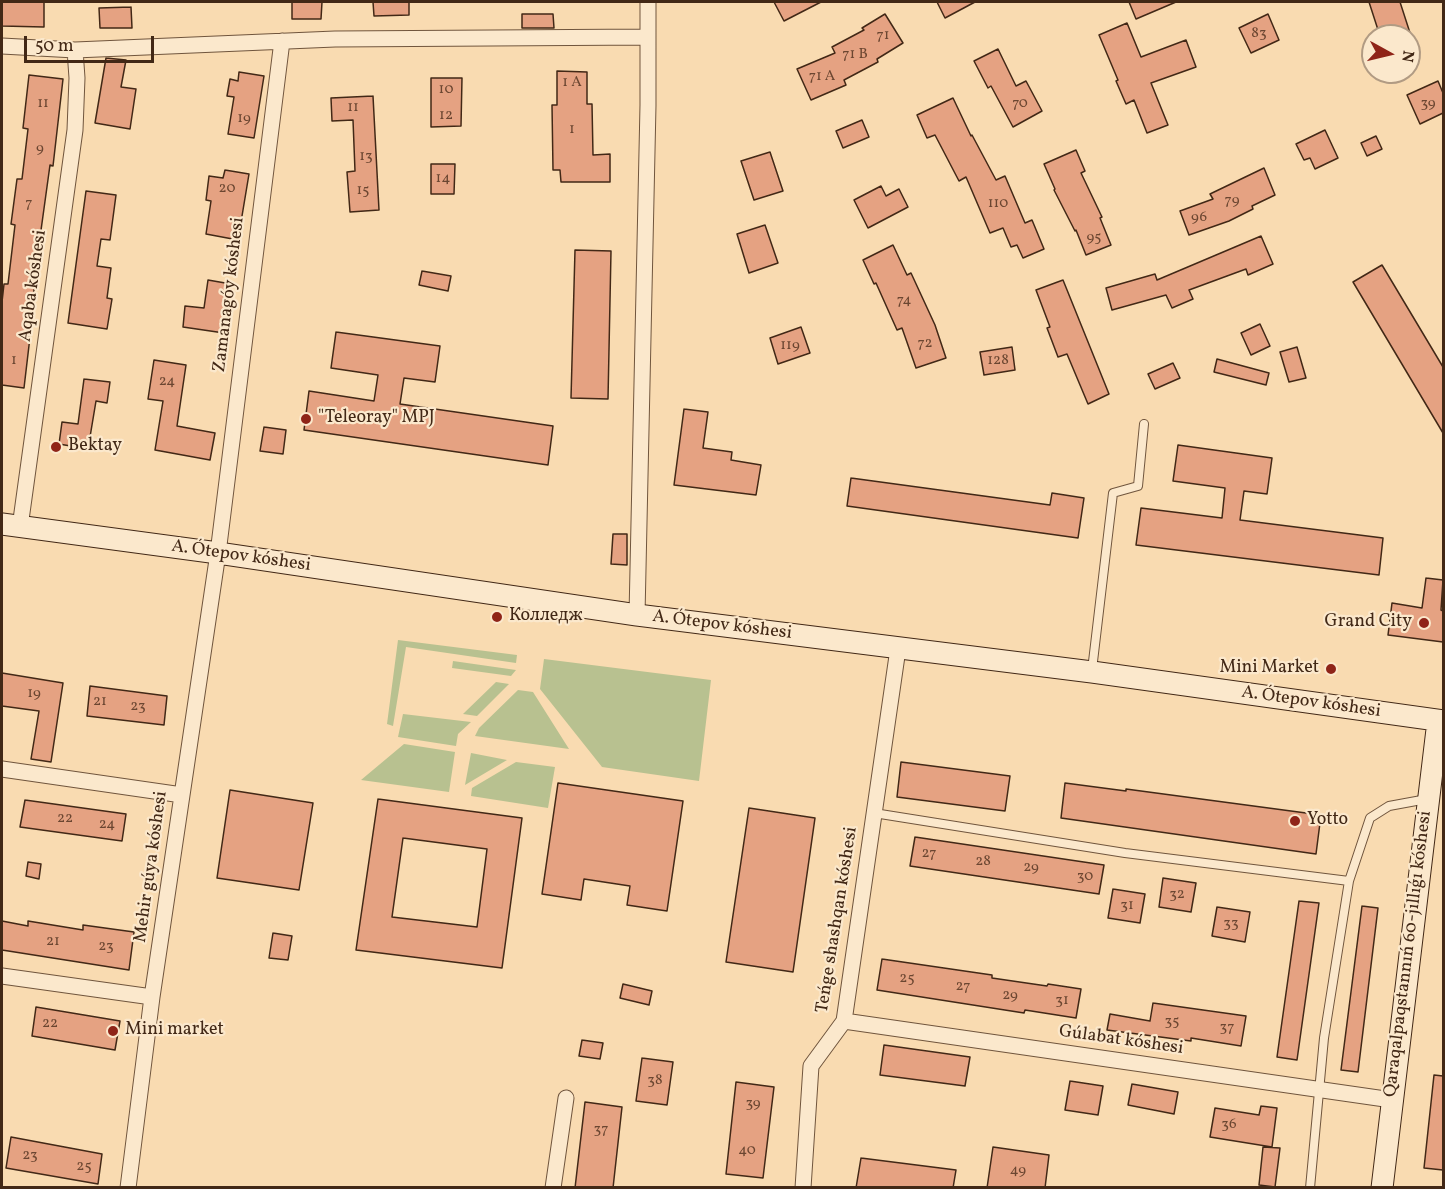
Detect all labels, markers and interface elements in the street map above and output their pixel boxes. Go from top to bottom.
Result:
scale bar [27,24,158,62]
north arrow [1361,24,1421,84]
house number: 83 [1251,25,1267,43]
house number: 71 [876,27,890,45]
text: 50 m [35,34,74,59]
house number: 71 В [842,46,868,64]
text: N [1395,49,1419,64]
house number: 71 А [809,68,835,86]
house number: 1 А [562,74,582,92]
house number: 10 [439,81,453,99]
house number: 11 [37,95,49,113]
house number: 70 [1012,95,1028,113]
house number: 39 [1420,95,1436,113]
house number: 11 [347,99,359,117]
house number: 12 [439,107,453,125]
house number: 19 [237,110,251,128]
house number: 1 [569,121,575,139]
house number: 9 [36,140,44,158]
house number: 13 [359,148,373,166]
house number: 14 [436,170,450,188]
house number: 20 [219,180,235,198]
house number: 15 [356,182,370,200]
house number: 79 [1225,192,1239,210]
house number: 7 [25,195,33,213]
house number: 110 [988,195,1008,213]
house number: 96 [1191,209,1207,227]
street label: Zamanagóy kóshesi [210,216,250,374]
street label: Aqaba kóshesi [15,229,53,343]
house number: 95 [1087,229,1101,247]
house number: 74 [897,292,911,310]
house number: 72 [917,335,933,353]
house number: 119 [780,337,800,355]
house number: 1 [11,352,17,370]
house number: 128 [987,352,1009,370]
house number: 24 [159,373,175,391]
place label: "Teleoray" MPJ [318,408,435,430]
marker: "Teleoray" MPJ [299,412,313,426]
place label: Bektay [68,436,122,458]
marker: Bektay [49,440,63,454]
street label: A. Ótepov kóshesi [170,537,312,577]
place label: Колледж [509,606,583,628]
street label: A. Ótepov kóshesi [651,607,793,645]
marker: Колледж [490,610,504,624]
place label: Grand City [1325,612,1412,634]
marker: Grand City [1417,616,1431,630]
place label: Mini Market [1219,658,1319,680]
marker: Mini Market [1324,662,1338,676]
street label: A. Ótepov kóshesi [1240,683,1382,723]
house number: 19 [27,685,41,703]
house number: 21 [93,693,107,711]
house number: 23 [130,698,146,716]
street label: Mehir gúyа kóshesi [131,790,173,944]
house number: 22 [57,810,73,828]
place label: Yotto [1307,810,1348,832]
street label: Qaraqalpaqstannıń 60-jıllıǵı kóshesi [1381,810,1437,1098]
marker: Yotto [1288,814,1302,828]
house number: 24 [99,816,115,834]
street label: Teńge shashqan kóshesi [813,825,863,1015]
house number: 27 [922,845,936,863]
house number: 28 [975,853,991,871]
house number: 29 [1023,859,1039,877]
house number: 30 [1077,868,1093,886]
house number: 32 [1169,886,1185,904]
house number: 31 [1120,897,1134,915]
house number: 33 [1223,915,1239,933]
house number: 21 [46,933,60,951]
house number: 23 [98,938,114,956]
house number: 25 [899,970,915,988]
house number: 27 [956,978,970,996]
house number: 29 [1002,987,1018,1005]
house number: 31 [1055,992,1069,1010]
house number: 35 [1165,1013,1179,1031]
house number: 22 [42,1015,58,1033]
house number: 37 [1220,1019,1234,1037]
place label: Mini market [125,1020,224,1042]
street label: Gúlabat kóshesi [1057,1022,1185,1060]
marker: Mini market [106,1024,120,1038]
house number: 38 [647,1072,663,1090]
house number: 39 [745,1095,761,1113]
house number: 36 [1221,1116,1237,1134]
house number: 37 [594,1121,608,1139]
house number: 40 [738,1142,756,1160]
house number: 23 [22,1147,38,1165]
house number: 25 [76,1158,92,1176]
house number: 49 [1010,1162,1026,1180]

